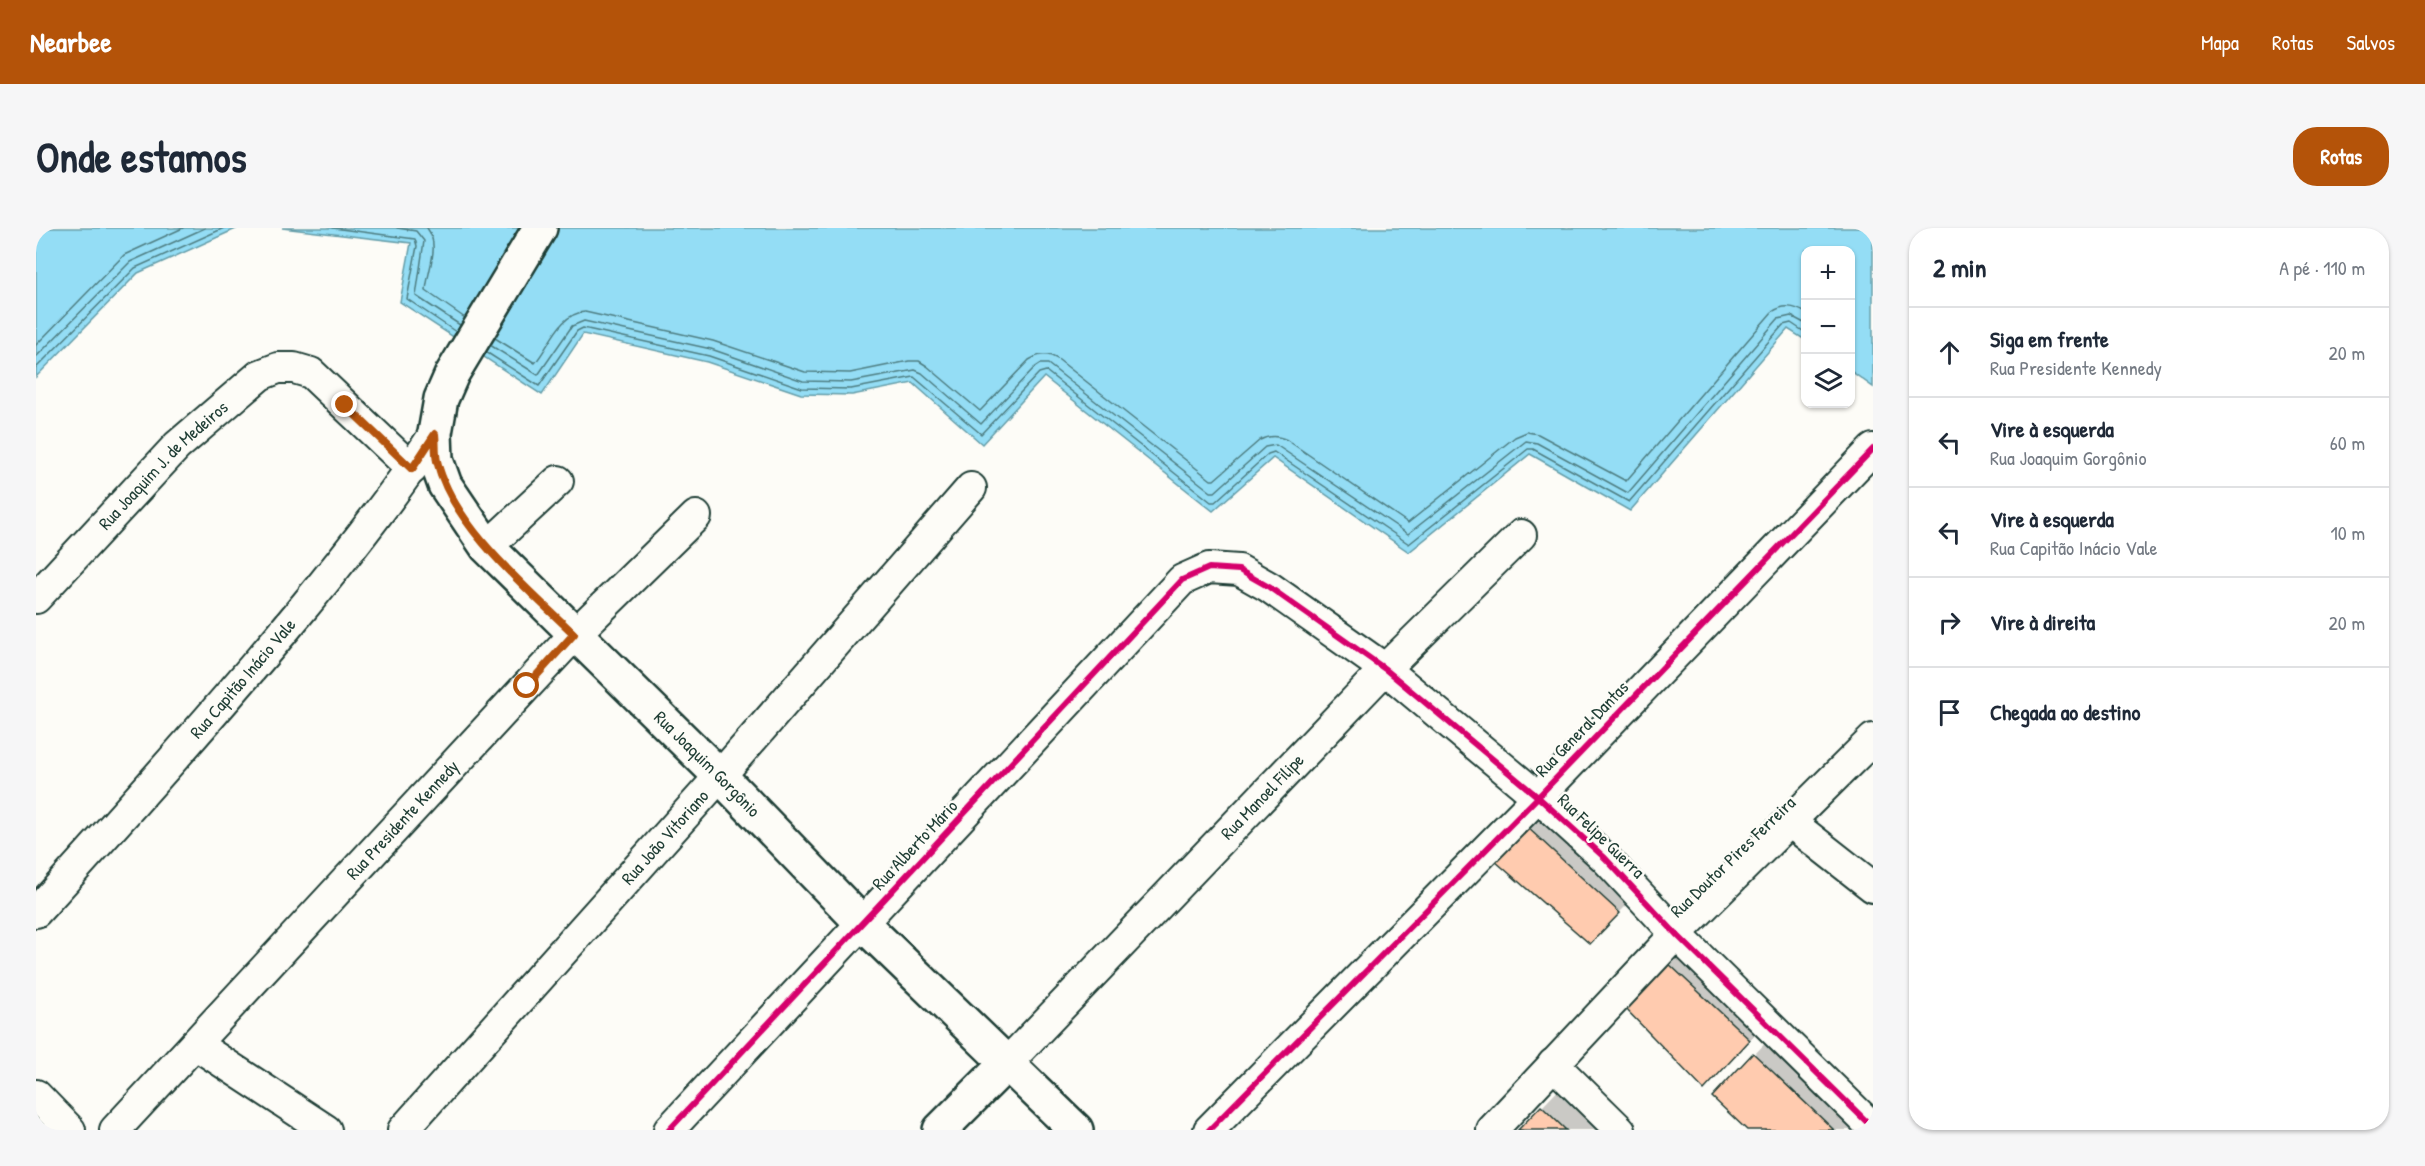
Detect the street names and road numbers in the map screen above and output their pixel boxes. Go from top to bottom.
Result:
street label: Rua Joaquim J. de Medeiros [92,395,233,535]
street label: Rua Capitão Inácio Vale [184,613,301,744]
street label: Rua General Dantas [1529,675,1634,782]
street label: Rua Joaquim Gorgônio [649,705,766,823]
street label: Rua Manoel Filipe [1215,748,1309,845]
street label: Rua Presidente Kennedy [340,754,464,885]
street label: Rua João Vitoriano [615,784,714,890]
street label: Rua Felipe Guerra [1552,788,1650,884]
street label: Rua Doutor Pires Ferreira [1665,790,1801,923]
street label: Rua Alberto Mário [866,794,963,895]

